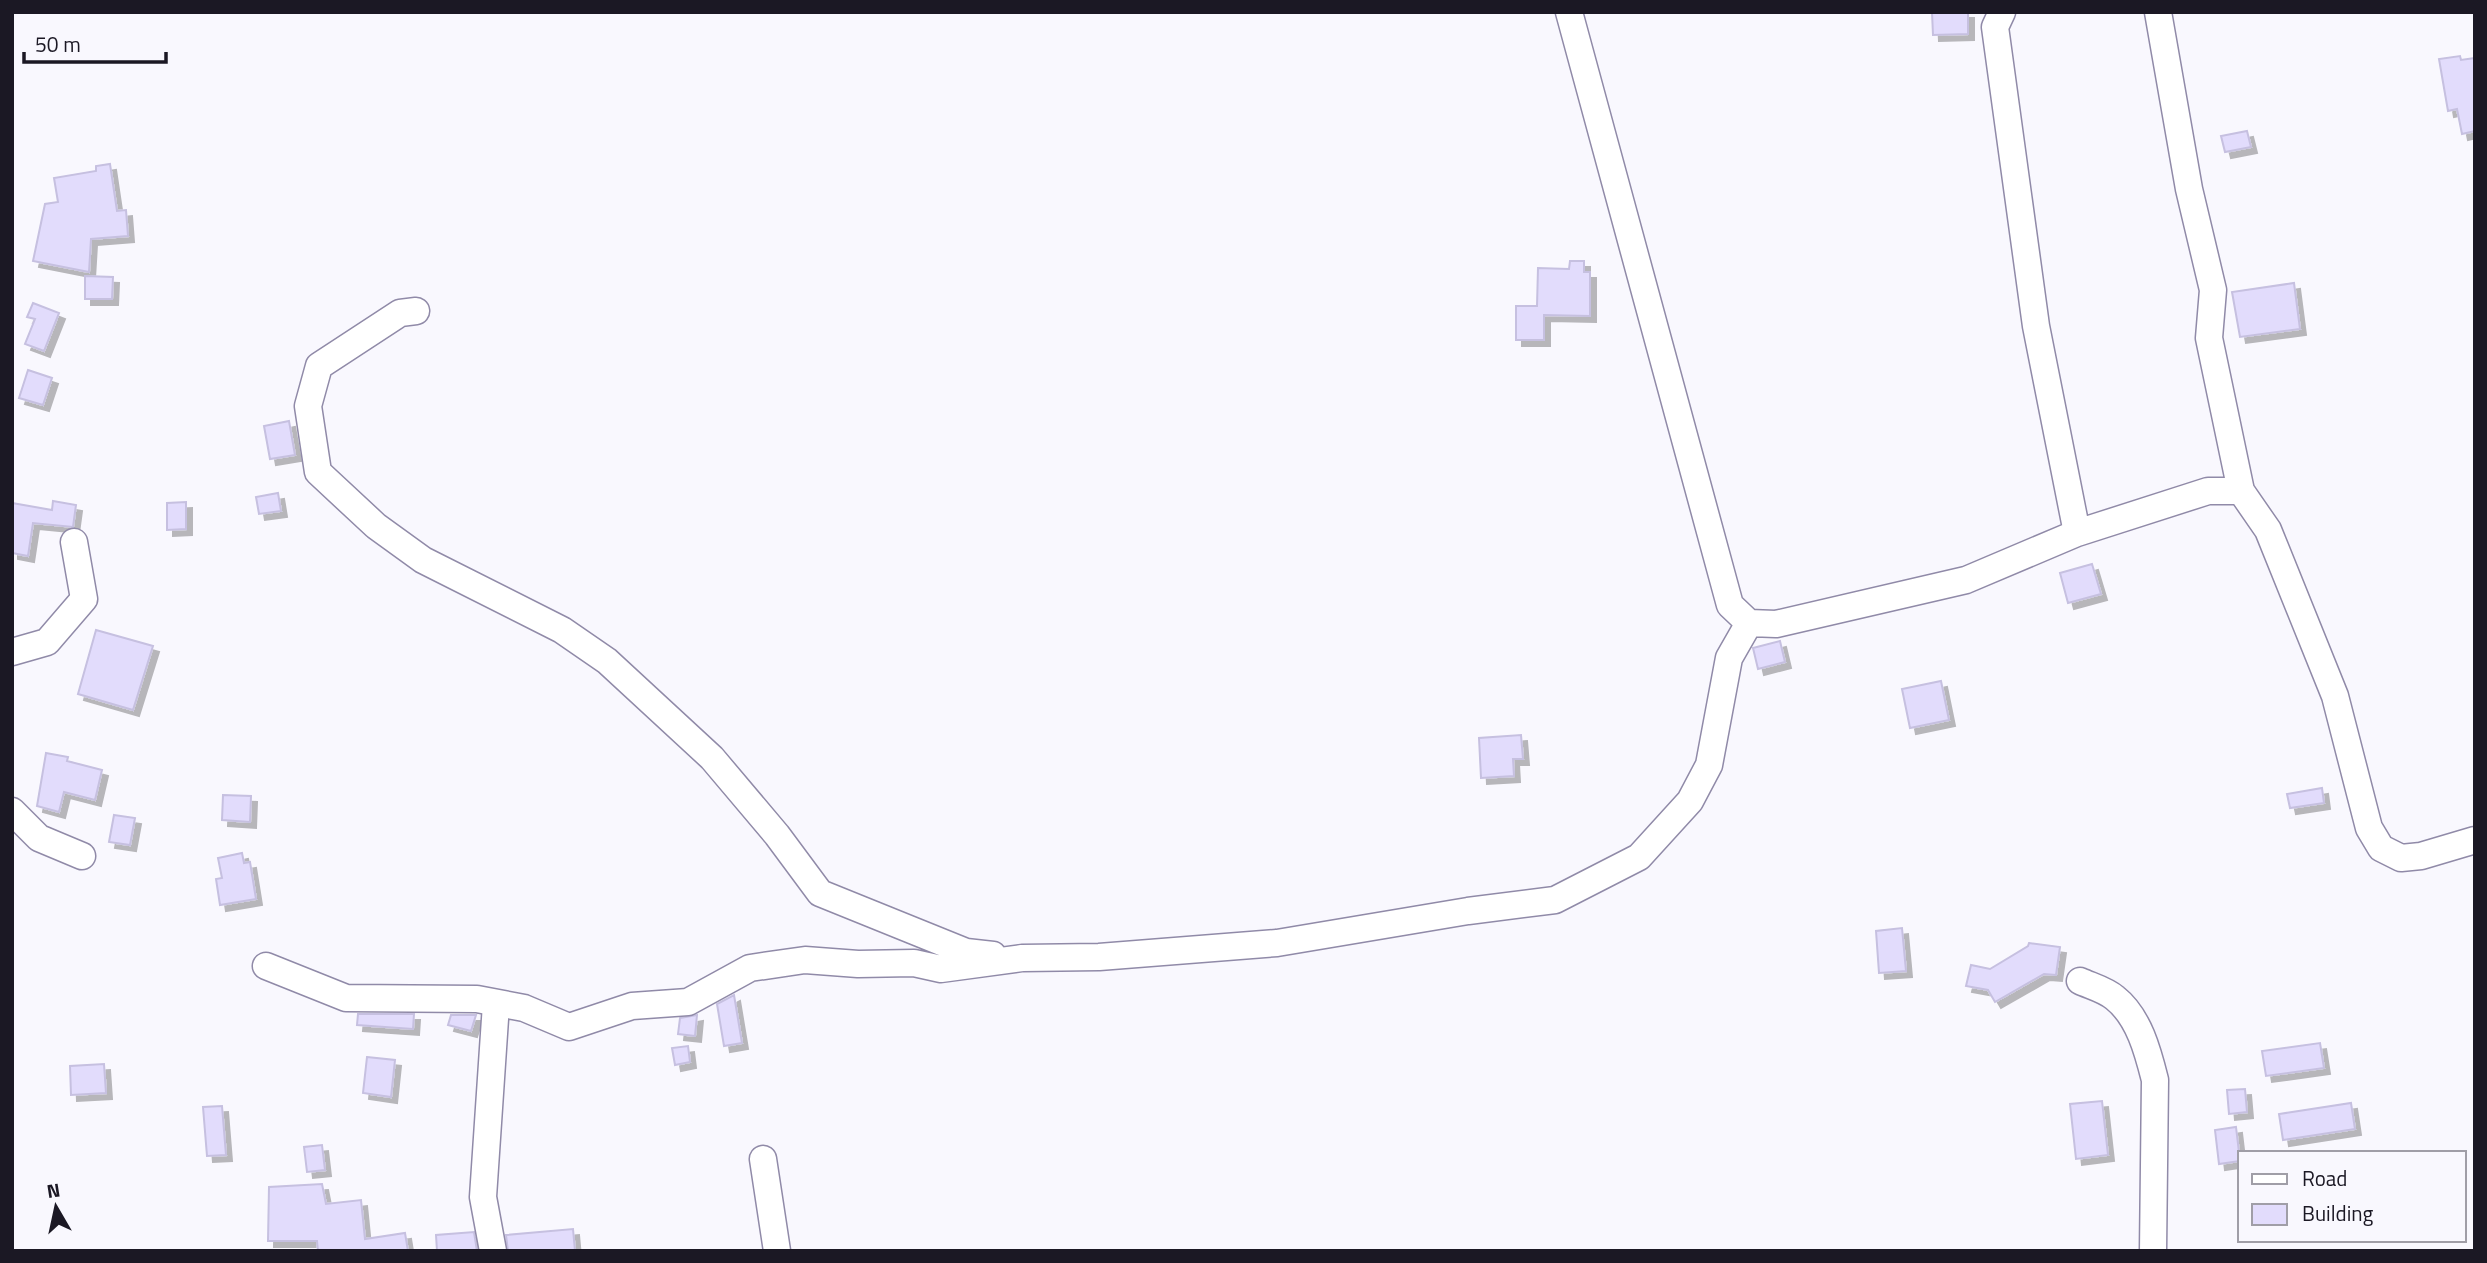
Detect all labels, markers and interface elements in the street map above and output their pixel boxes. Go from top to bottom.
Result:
scale bar [24,21,166,65]
text: 50 m [35,28,81,60]
legend [2238,1151,2466,1242]
text: Road [2302,1162,2347,1194]
north arrow [21,1172,91,1242]
text: N [44,1174,62,1205]
text: Building [2302,1197,2374,1229]

